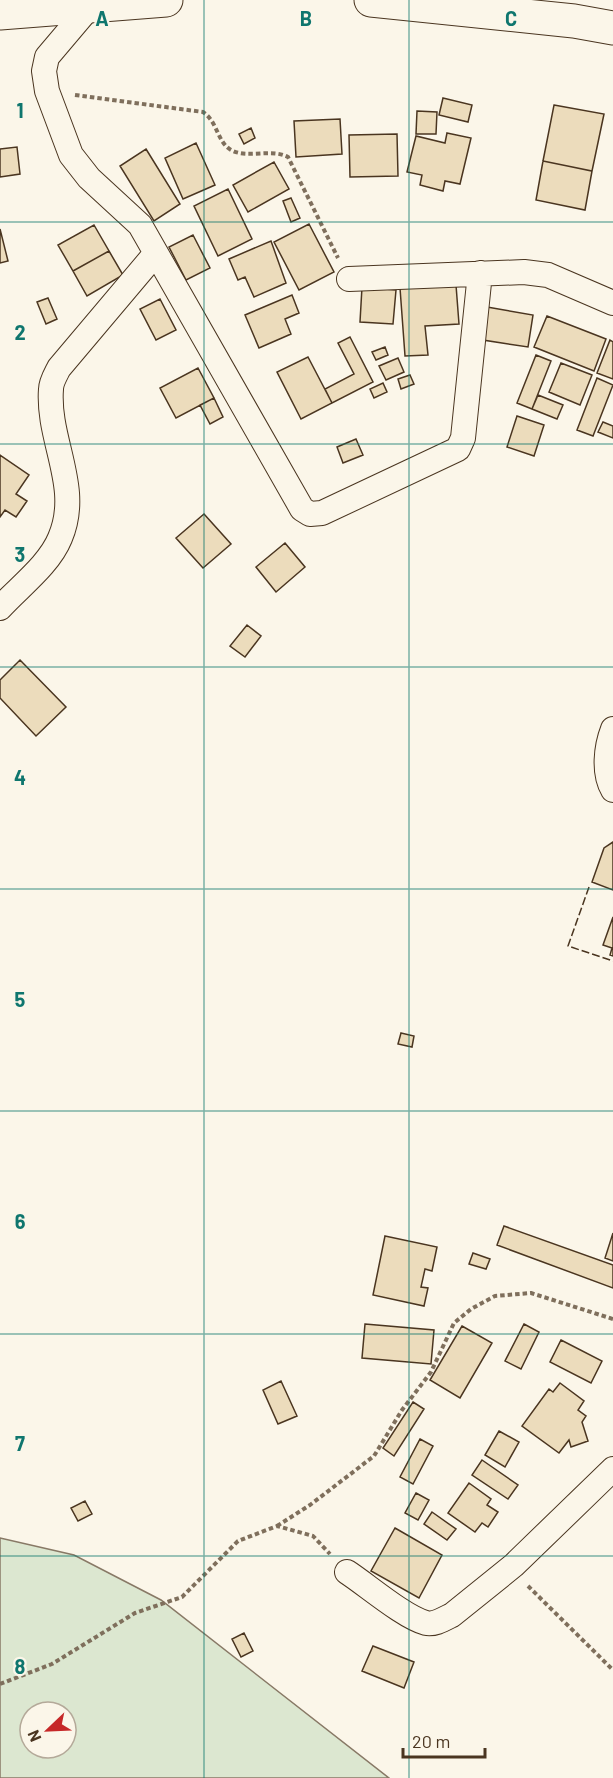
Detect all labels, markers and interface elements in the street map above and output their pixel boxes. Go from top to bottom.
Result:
text: A [95,6,109,30]
text: B [300,6,312,30]
text: C [505,6,517,30]
text: 1 [16,98,24,122]
text: 2 [14,320,26,344]
text: 3 [15,542,25,566]
text: 4 [14,765,26,789]
text: 5 [15,987,26,1011]
text: 6 [15,1209,26,1233]
text: 7 [15,1431,25,1455]
text: 8 [15,1654,26,1678]
north arrow [18,1700,78,1760]
scale bar [403,1721,486,1759]
text: N [23,1727,45,1745]
text: 20 m [412,1730,450,1752]

